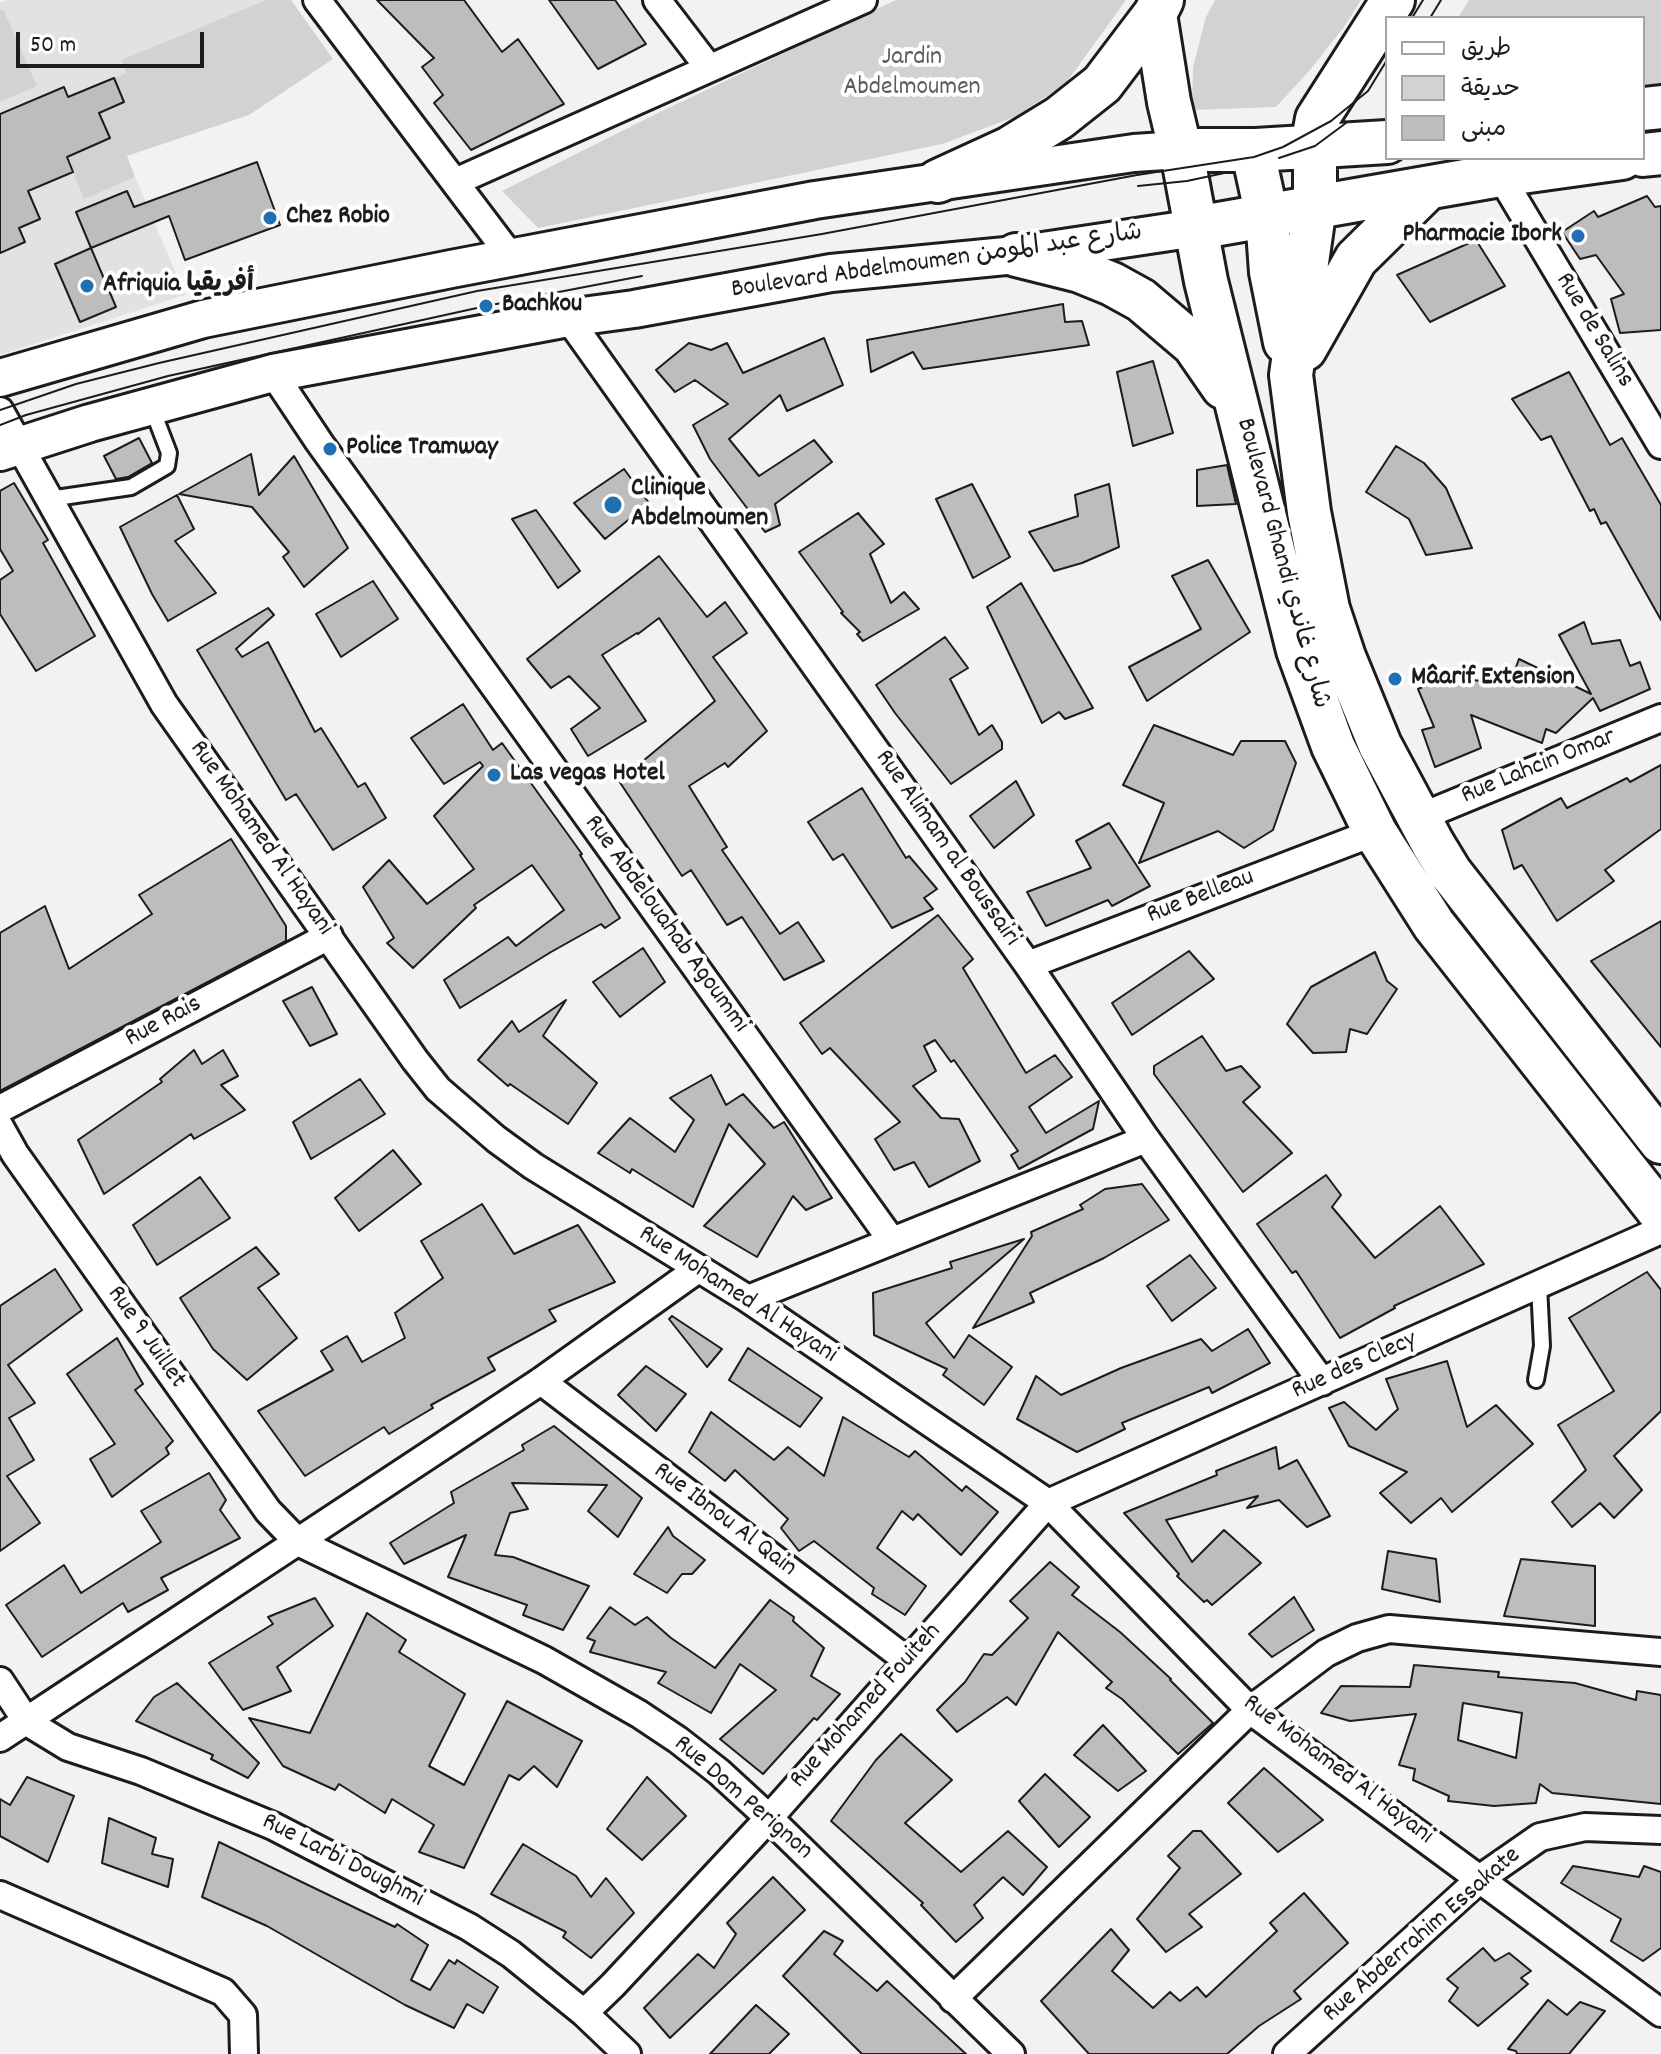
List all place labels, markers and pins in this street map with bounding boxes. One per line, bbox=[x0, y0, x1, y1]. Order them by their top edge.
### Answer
place label: Chez Robio bbox=[286, 202, 390, 234]
marker: Chez Robio bbox=[261, 209, 279, 227]
place label: Pharmacie Ibork bbox=[1403, 220, 1562, 252]
marker: Pharmacie Ibork bbox=[1569, 227, 1587, 245]
place label: Afriquia أفريقيا bbox=[103, 270, 254, 302]
marker: Afriquia أفريقيا bbox=[78, 277, 96, 295]
place label: Bachkou bbox=[502, 290, 582, 322]
marker: Bachkou bbox=[477, 297, 495, 315]
place label: Police Tramway bbox=[346, 433, 498, 465]
marker: Police Tramway bbox=[321, 440, 339, 458]
place label: Clinique Abdelmoumen bbox=[631, 474, 768, 536]
marker: Clinique Abdelmoumen bbox=[602, 494, 624, 516]
place label: Mâarif Extension bbox=[1411, 663, 1575, 695]
marker: Mâarif Extension bbox=[1386, 670, 1404, 688]
place label: Las vegas Hotel bbox=[510, 759, 665, 791]
marker: Las vegas Hotel bbox=[485, 766, 503, 784]

